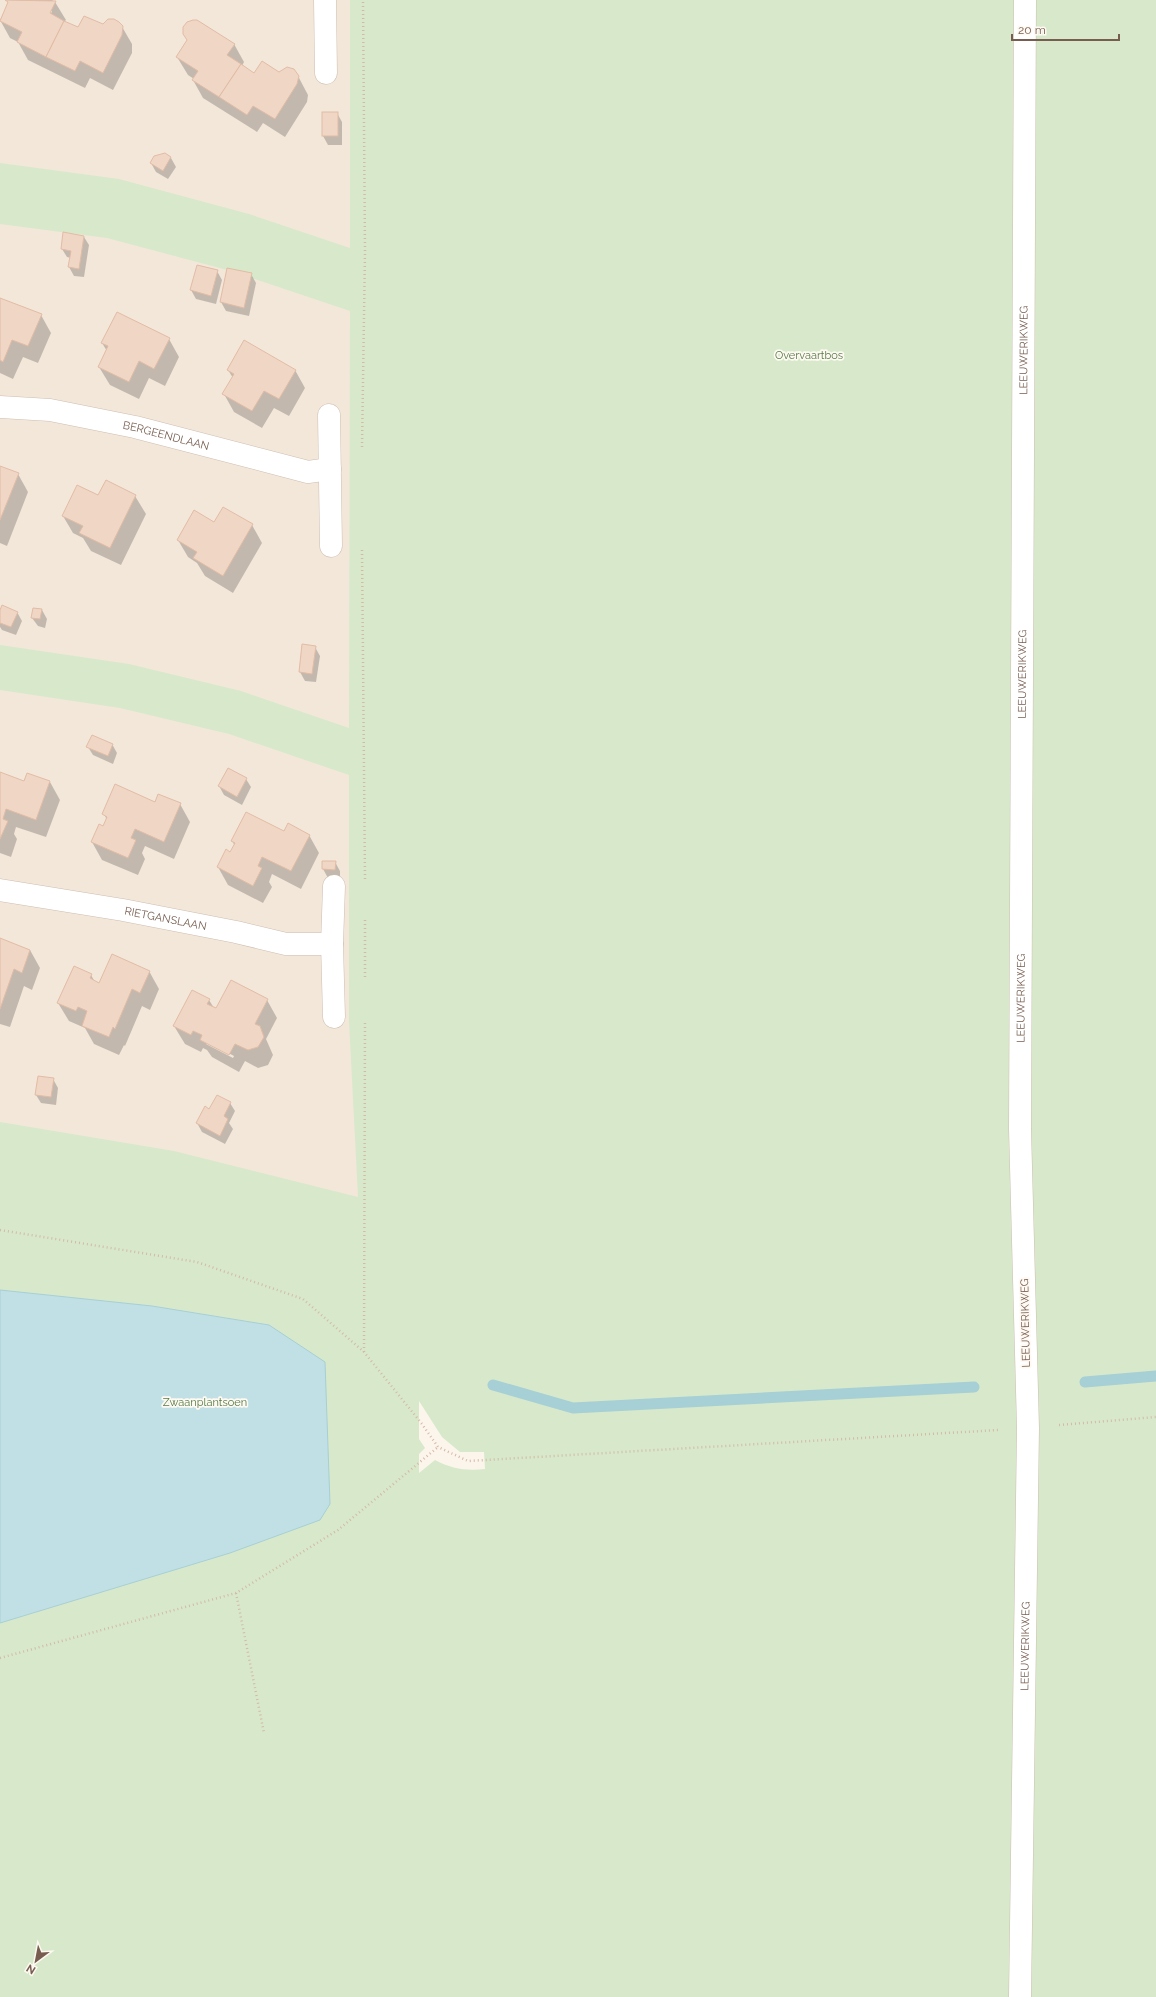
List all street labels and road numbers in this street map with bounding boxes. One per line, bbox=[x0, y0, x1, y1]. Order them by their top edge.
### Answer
street label: LEEUWERIKWEG bbox=[1017, 305, 1031, 395]
street label: BERGEENDLAAN bbox=[122, 419, 211, 453]
street label: LEEUWERIKWEG bbox=[1016, 629, 1029, 719]
street label: RIETGANSLAAN bbox=[123, 904, 208, 933]
street label: LEEUWERIKWEG bbox=[1014, 953, 1028, 1043]
street label: LEEUWERIKWEG bbox=[1018, 1278, 1033, 1368]
street label: LEEUWERIKWEG bbox=[1018, 1601, 1033, 1691]

